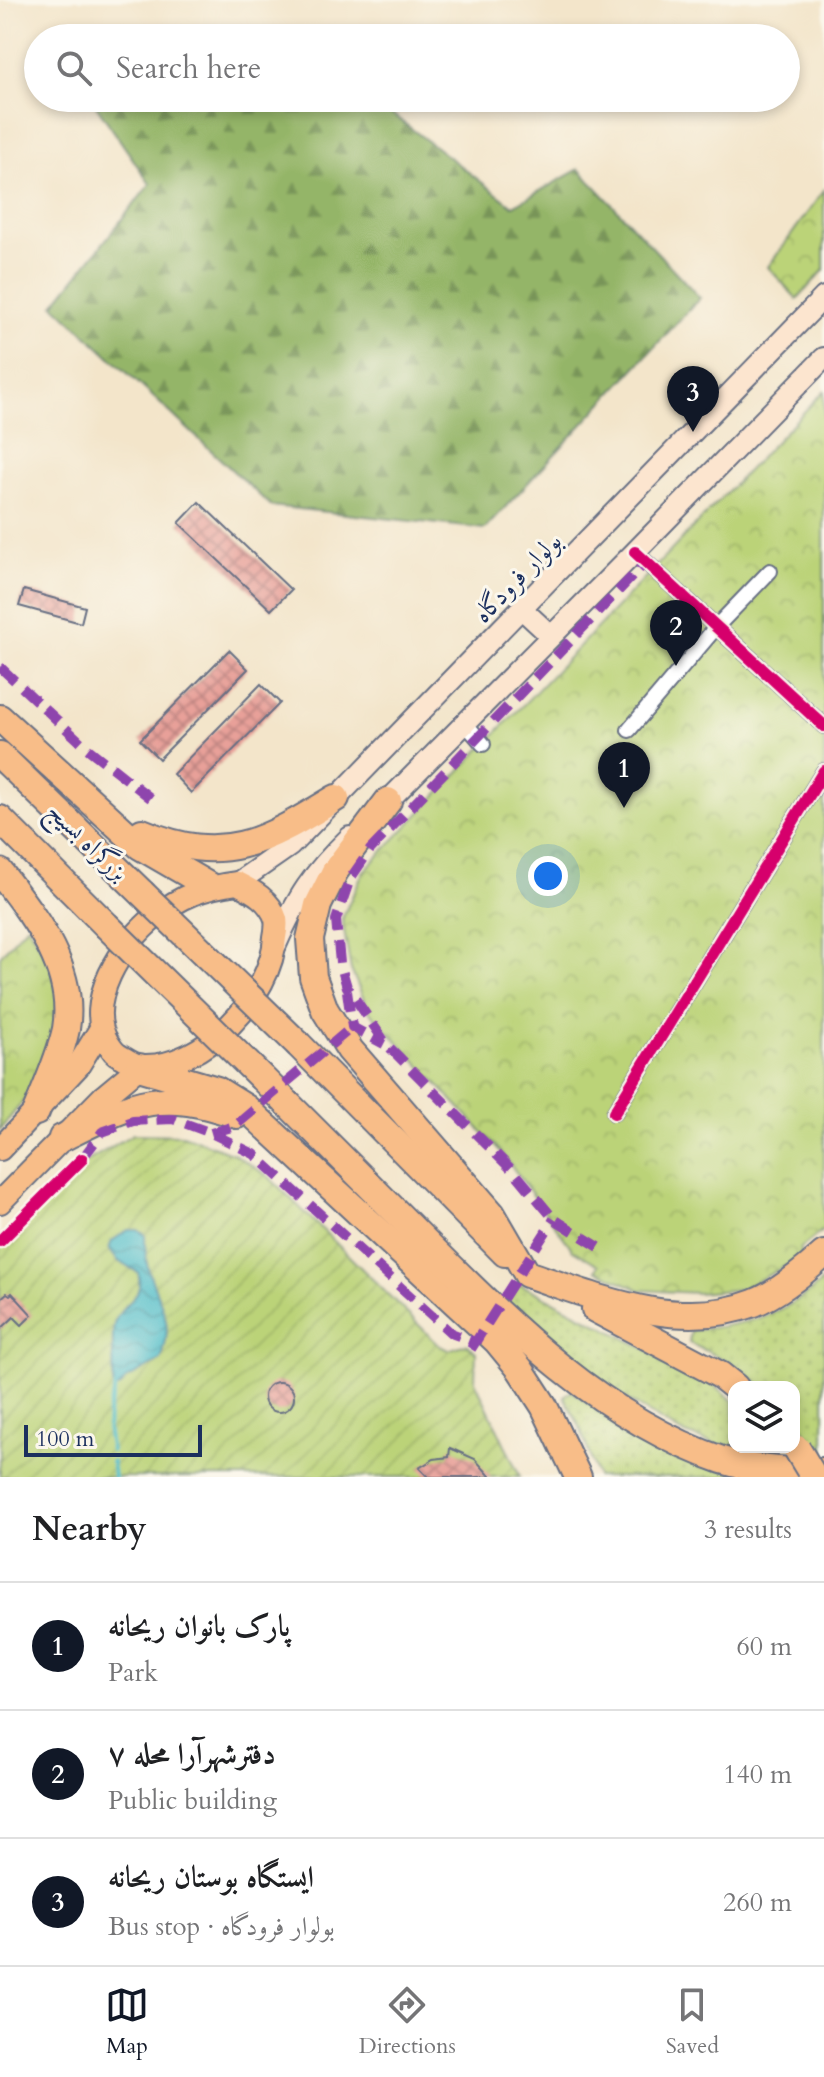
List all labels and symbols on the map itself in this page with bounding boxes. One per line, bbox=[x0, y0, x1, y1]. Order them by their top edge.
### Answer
pin: 3 bbox=[667, 366, 719, 432]
street label: بولوار فرودگاه bbox=[465, 524, 569, 630]
pin: 2 bbox=[650, 600, 702, 666]
pin: 1 bbox=[598, 742, 650, 808]
street label: بزرگراه بسیج bbox=[35, 794, 136, 894]
your location bbox=[528, 856, 568, 896]
scale bar bbox=[24, 1421, 202, 1457]

